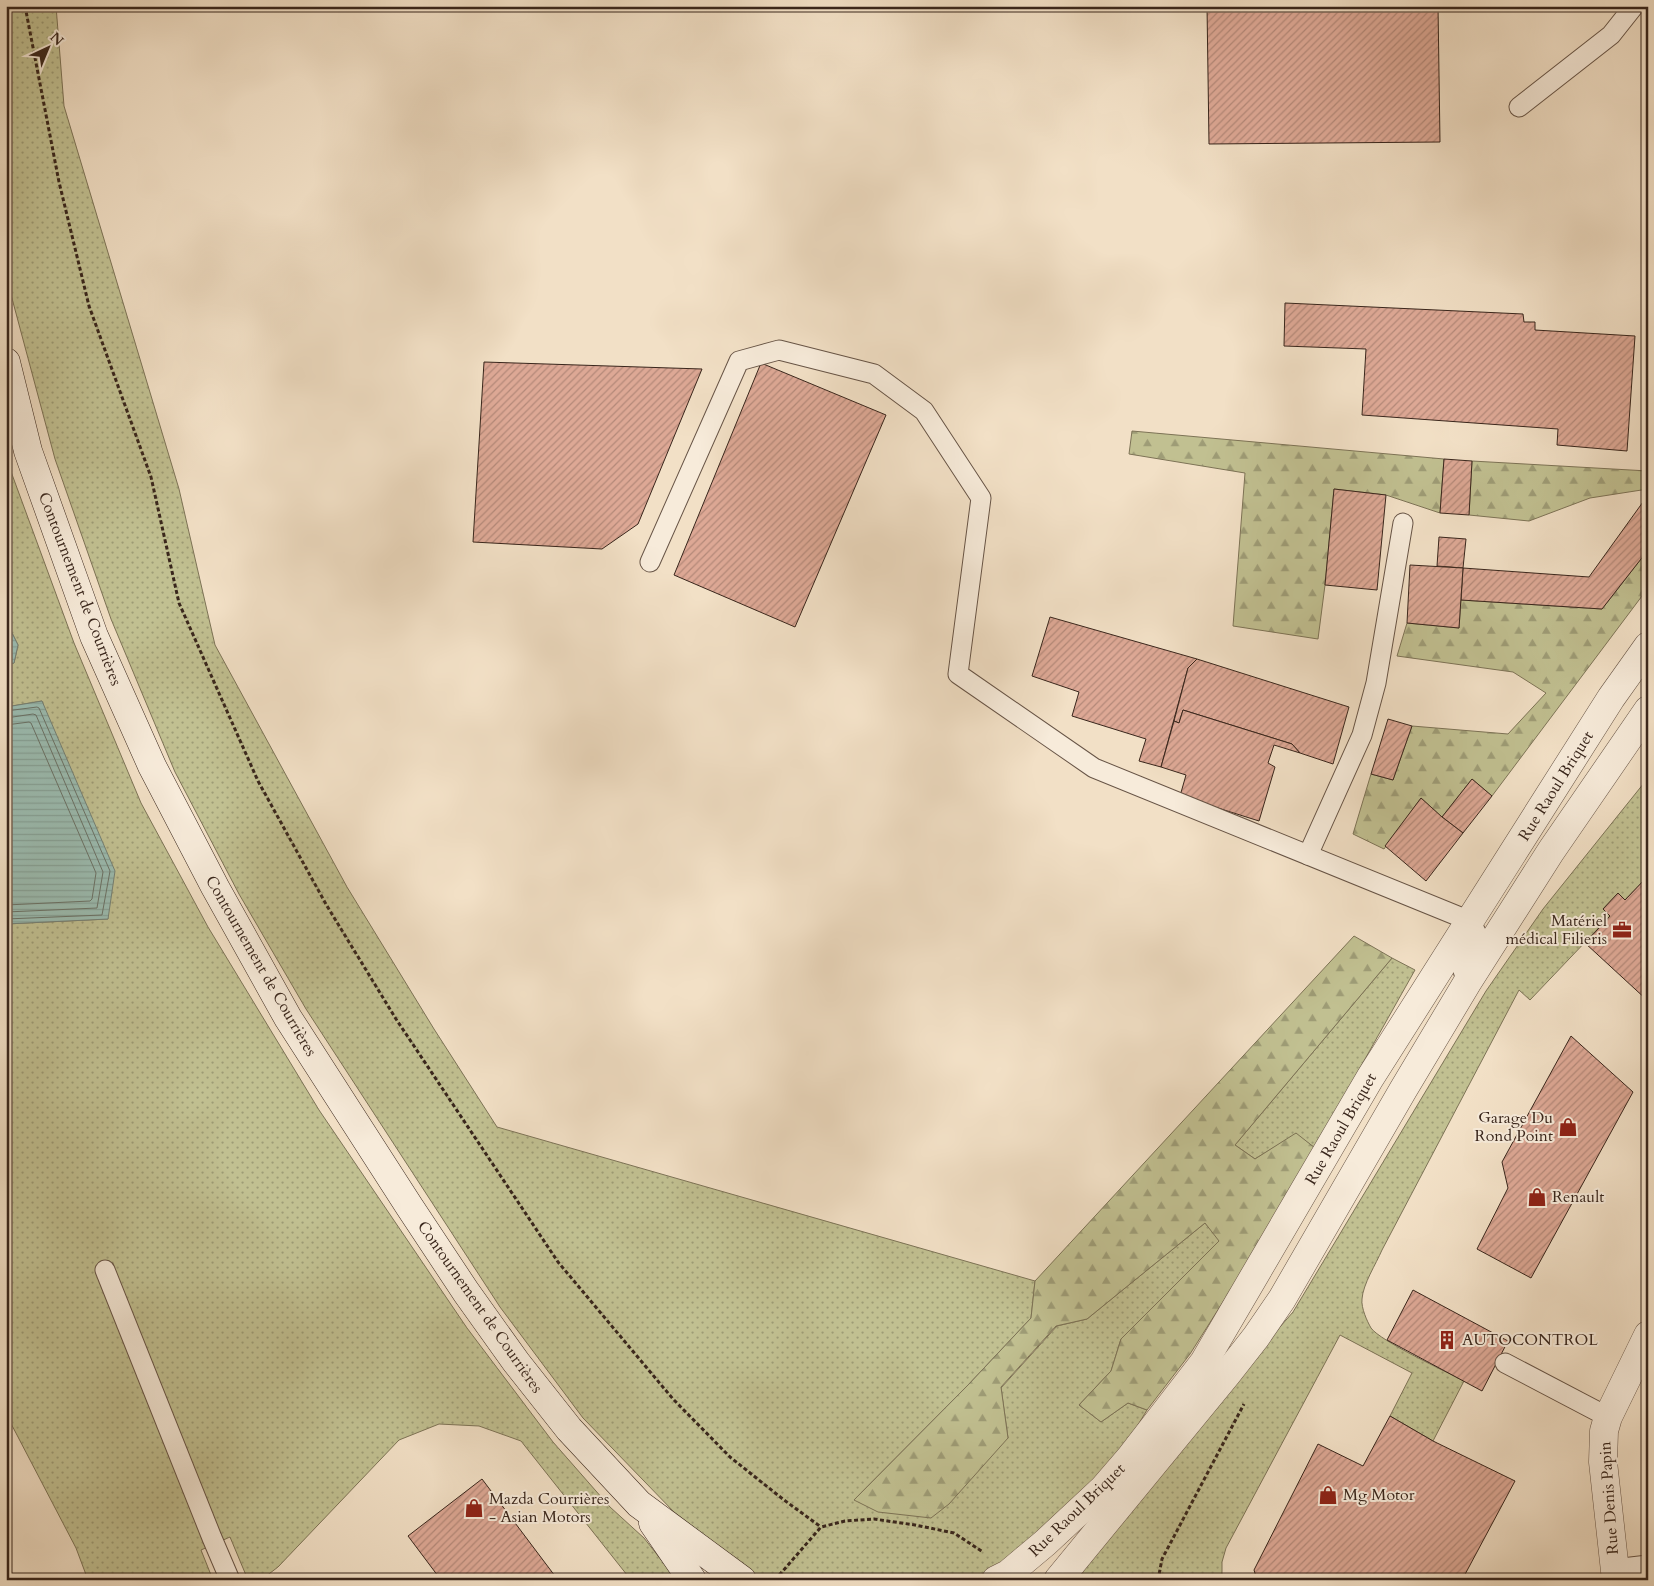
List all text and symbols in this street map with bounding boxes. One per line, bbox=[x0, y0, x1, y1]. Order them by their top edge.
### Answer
north arrow bbox=[22, 22, 72, 72]
text: N bbox=[46, 28, 68, 50]
street label: Contournement de Courrières bbox=[33, 489, 127, 689]
street label: Rue Raoul Briquet bbox=[1513, 727, 1599, 845]
street label: Contournement de Courrières bbox=[200, 872, 322, 1060]
place label: Matériel médical Filieris bbox=[1505, 910, 1607, 950]
office icon: Matériel médical Filieris bbox=[1611, 919, 1633, 941]
street label: Rue Raoul Briquet bbox=[1300, 1069, 1382, 1189]
place label: Garage Du Rond Point bbox=[1475, 1107, 1553, 1147]
shop icon: Garage Du Rond Point bbox=[1557, 1116, 1579, 1138]
shop icon: Renault bbox=[1526, 1186, 1548, 1208]
place label: Renault bbox=[1552, 1186, 1604, 1208]
street label: Contournement de Courrières bbox=[412, 1217, 548, 1397]
building icon: AUTOCONTROL bbox=[1436, 1329, 1458, 1351]
place label: AUTOCONTROL bbox=[1462, 1329, 1598, 1351]
street label: Rue Denis Papin bbox=[1594, 1441, 1624, 1555]
street label: Rue Raoul Briquet bbox=[1024, 1458, 1130, 1562]
shop icon: Mg Motor bbox=[1317, 1484, 1339, 1506]
place label: Mg Motor bbox=[1343, 1484, 1415, 1506]
place label: Mazda Courrières - Asian Motors bbox=[489, 1488, 609, 1528]
shop icon: Mazda Courrières - Asian Motors bbox=[463, 1497, 485, 1519]

